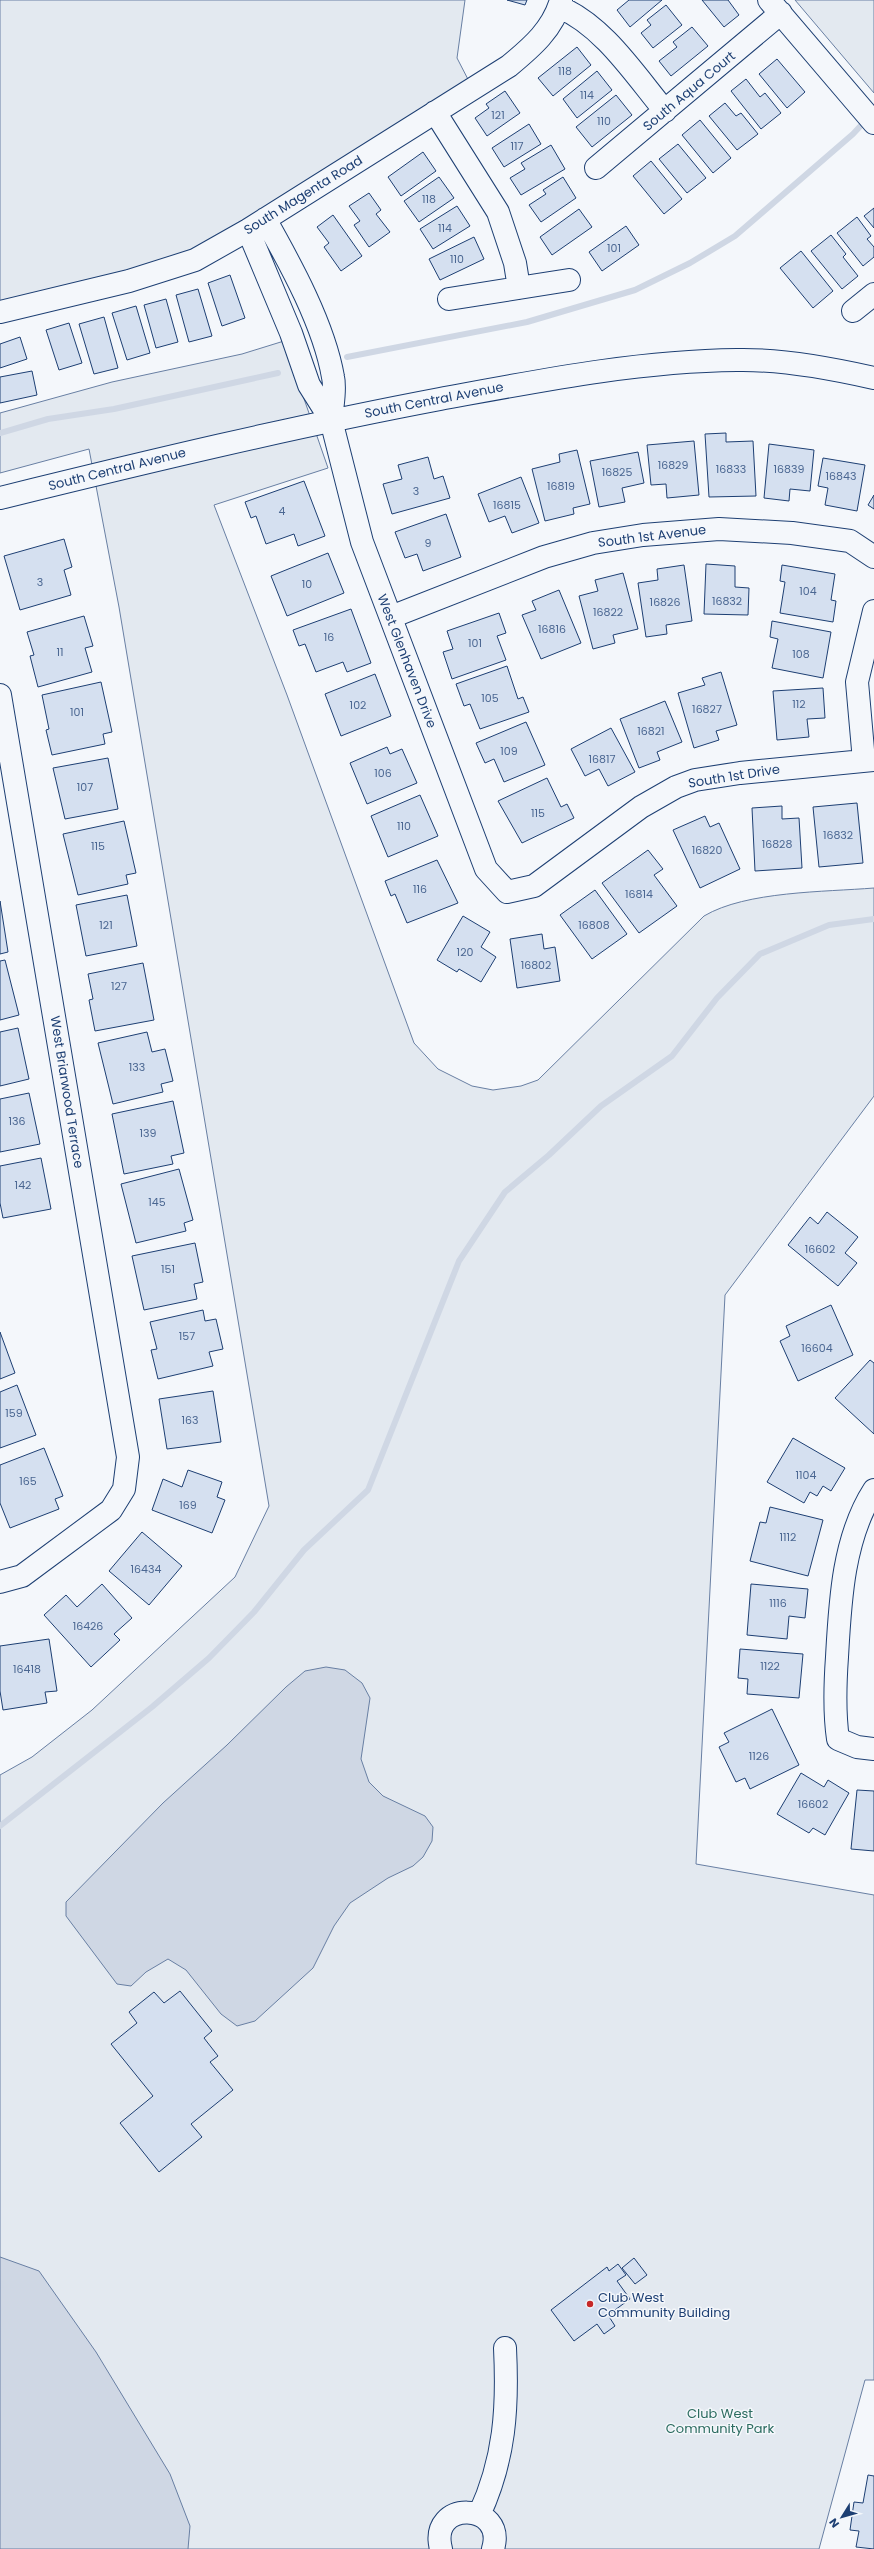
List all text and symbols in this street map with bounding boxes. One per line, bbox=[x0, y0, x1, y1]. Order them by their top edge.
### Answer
street label: South Aqua Court bbox=[639, 47, 739, 135]
house number: 118 bbox=[558, 63, 572, 79]
house number: 114 bbox=[580, 87, 594, 103]
house number: 121 bbox=[491, 107, 505, 123]
house number: 110 bbox=[597, 113, 611, 129]
house number: 117 bbox=[510, 138, 524, 154]
street label: South Magenta Road bbox=[240, 151, 366, 239]
house number: 118 bbox=[422, 191, 436, 207]
house number: 114 bbox=[438, 220, 452, 236]
house number: 101 bbox=[607, 240, 621, 256]
house number: 110 bbox=[450, 251, 464, 267]
street label: South Central Avenue bbox=[363, 377, 505, 423]
street label: South Central Avenue bbox=[46, 443, 188, 495]
house number: 16829 bbox=[658, 457, 688, 473]
house number: 16833 bbox=[716, 461, 746, 477]
house number: 16839 bbox=[774, 461, 804, 477]
house number: 16825 bbox=[602, 464, 632, 480]
house number: 16843 bbox=[826, 468, 856, 484]
house number: 16819 bbox=[547, 478, 575, 494]
house number: 3 bbox=[413, 483, 419, 499]
house number: 16815 bbox=[493, 497, 521, 513]
house number: 4 bbox=[279, 503, 286, 519]
street label: South 1st Avenue bbox=[597, 520, 707, 552]
house number: 9 bbox=[425, 535, 432, 551]
house number: 3 bbox=[37, 574, 43, 590]
house number: 10 bbox=[302, 576, 312, 592]
house number: 104 bbox=[799, 583, 817, 599]
street label: West Glenhaven Drive bbox=[373, 591, 441, 731]
house number: 16832 bbox=[712, 593, 742, 609]
house number: 16826 bbox=[650, 594, 680, 610]
house number: 16822 bbox=[593, 604, 623, 620]
house number: 16816 bbox=[538, 621, 566, 637]
house number: 16 bbox=[324, 629, 334, 645]
house number: 101 bbox=[468, 635, 482, 651]
house number: 11 bbox=[56, 644, 64, 660]
house number: 108 bbox=[792, 646, 810, 662]
house number: 105 bbox=[481, 690, 499, 706]
house number: 112 bbox=[792, 696, 806, 712]
house number: 102 bbox=[350, 697, 366, 713]
house number: 16827 bbox=[692, 701, 722, 717]
house number: 101 bbox=[70, 704, 84, 720]
house number: 16821 bbox=[637, 723, 665, 739]
house number: 109 bbox=[500, 743, 518, 759]
house number: 16817 bbox=[589, 751, 615, 767]
street label: South 1st Drive bbox=[687, 759, 781, 793]
house number: 106 bbox=[374, 765, 392, 781]
house number: 107 bbox=[77, 779, 93, 795]
house number: 115 bbox=[531, 805, 545, 821]
house number: 110 bbox=[397, 818, 411, 834]
house number: 16832 bbox=[823, 827, 853, 843]
house number: 16828 bbox=[762, 836, 792, 852]
house number: 115 bbox=[91, 838, 105, 854]
house number: 16820 bbox=[692, 842, 722, 858]
house number: 116 bbox=[413, 881, 427, 897]
house number: 16814 bbox=[625, 886, 653, 902]
house number: 121 bbox=[99, 917, 113, 933]
house number: 16808 bbox=[578, 917, 610, 933]
house number: 120 bbox=[457, 944, 473, 960]
house number: 16802 bbox=[521, 957, 551, 973]
house number: 127 bbox=[111, 978, 127, 994]
street label: West Briarwood Terrace bbox=[46, 1014, 88, 1170]
house number: 133 bbox=[129, 1059, 145, 1075]
house number: 136 bbox=[9, 1113, 26, 1129]
house number: 139 bbox=[140, 1125, 157, 1141]
house number: 142 bbox=[15, 1177, 31, 1193]
house number: 145 bbox=[148, 1194, 166, 1210]
house number: 16602 bbox=[805, 1241, 835, 1257]
house number: 151 bbox=[161, 1261, 175, 1277]
house number: 157 bbox=[179, 1328, 195, 1344]
house number: 16604 bbox=[801, 1340, 833, 1356]
house number: 159 bbox=[5, 1405, 23, 1421]
house number: 163 bbox=[182, 1412, 198, 1428]
house number: 1104 bbox=[796, 1467, 817, 1483]
house number: 165 bbox=[19, 1473, 37, 1489]
house number: 169 bbox=[179, 1497, 197, 1513]
house number: 1112 bbox=[780, 1529, 796, 1545]
house number: 16434 bbox=[131, 1561, 161, 1577]
house number: 1116 bbox=[769, 1595, 787, 1611]
house number: 16426 bbox=[73, 1618, 103, 1634]
house number: 1122 bbox=[760, 1658, 780, 1674]
house number: 16418 bbox=[13, 1661, 41, 1677]
house number: 1126 bbox=[749, 1748, 769, 1764]
house number: 16602 bbox=[798, 1796, 828, 1812]
place label: Club West Community Building bbox=[598, 2288, 730, 2322]
marker: Club West Community Building bbox=[585, 2299, 595, 2309]
park label: Club West Community Park bbox=[666, 2404, 774, 2438]
north arrow bbox=[822, 2497, 862, 2537]
text: N bbox=[825, 2515, 843, 2531]

